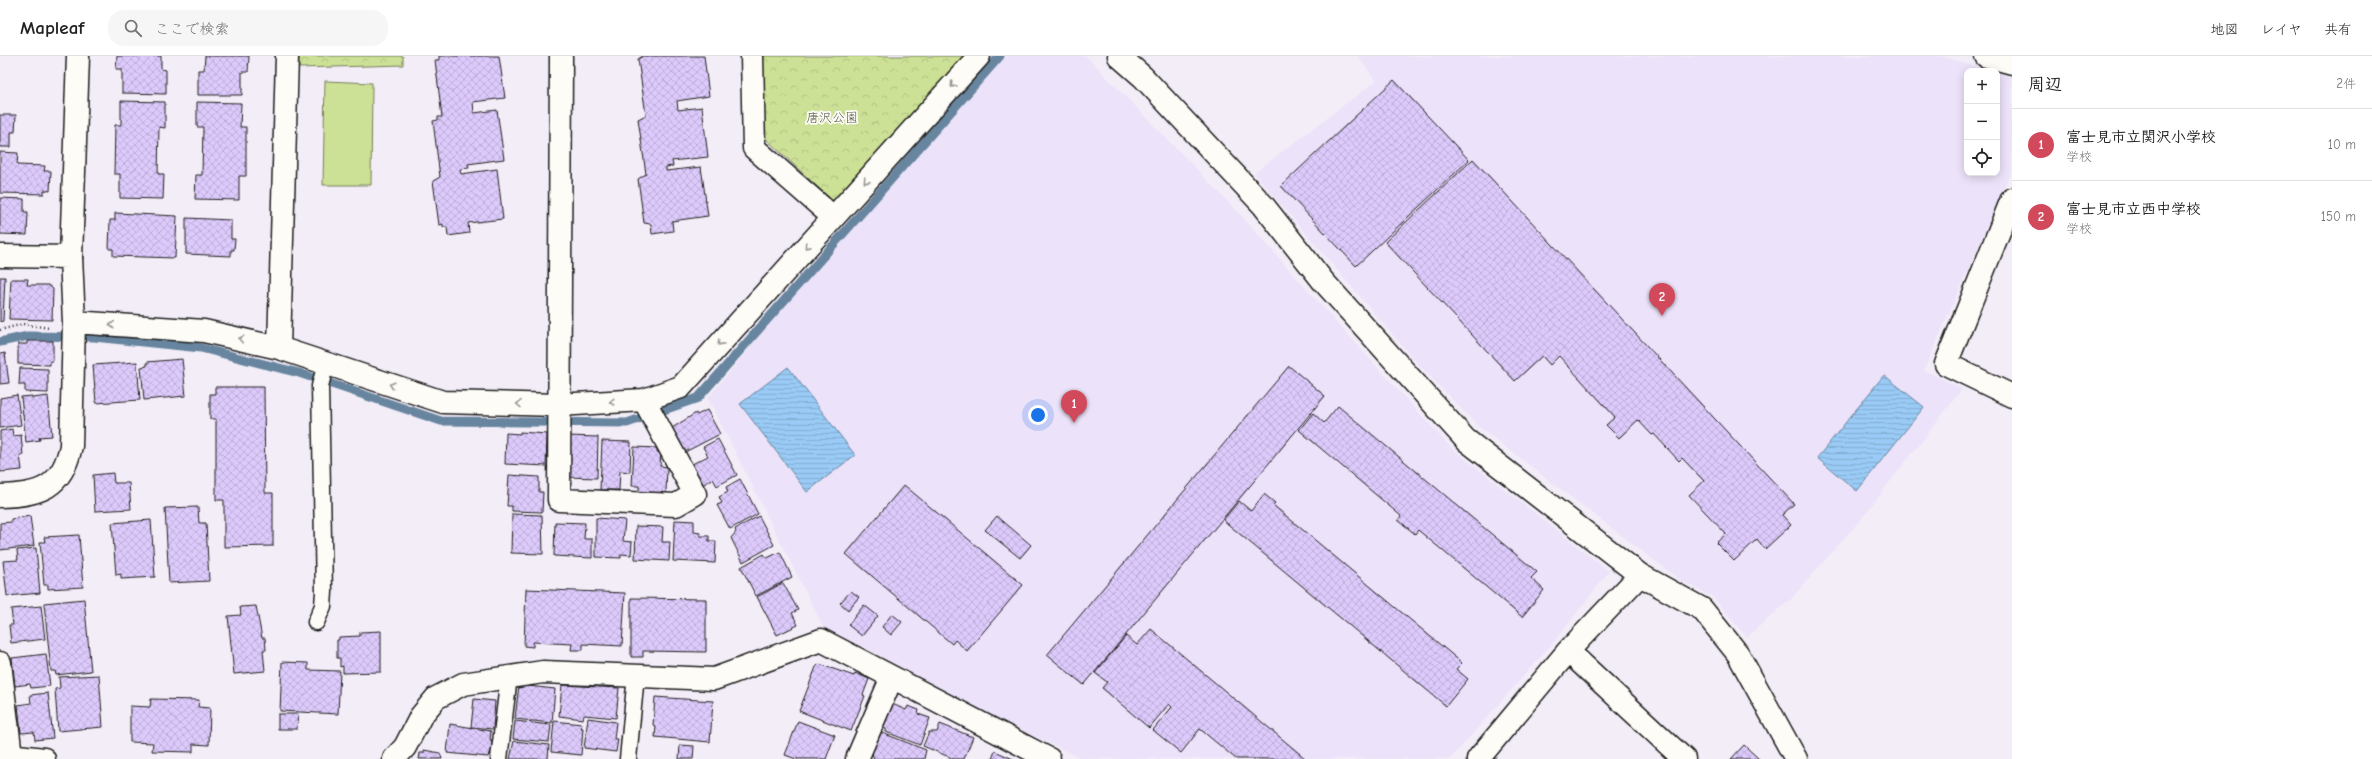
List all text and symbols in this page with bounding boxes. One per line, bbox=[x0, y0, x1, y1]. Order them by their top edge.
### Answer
search box bbox=[108, 10, 388, 46]
text: Mapleaf bbox=[20, 17, 84, 39]
icon: search bbox=[122, 17, 144, 39]
text: ここで検索 bbox=[154, 20, 229, 38]
text: 地図 bbox=[2211, 21, 2239, 38]
text: レイヤ bbox=[2261, 21, 2302, 38]
text: 共有 bbox=[2324, 21, 2352, 38]
map controls bbox=[1964, 68, 2000, 176]
button: + bbox=[1964, 68, 2000, 104]
text: 周辺 bbox=[2028, 75, 2062, 94]
text: 2件 bbox=[2336, 76, 2356, 91]
one-way arrow bbox=[950, 80, 958, 88]
button: − bbox=[1964, 104, 2000, 140]
park label: 唐沢公園 bbox=[806, 110, 858, 125]
text: 富士見市立関沢小学校 bbox=[2066, 128, 2216, 146]
text: 1 bbox=[2038, 137, 2044, 152]
text: 10 m bbox=[2328, 137, 2356, 152]
button: locate bbox=[1964, 140, 2000, 176]
text: 学校 bbox=[2066, 149, 2092, 164]
one-way arrow bbox=[863, 176, 870, 184]
text: 富士見市立西中学校 bbox=[2066, 200, 2201, 218]
text: 2 bbox=[2038, 209, 2044, 224]
text: 150 m bbox=[2321, 209, 2356, 224]
text: 学校 bbox=[2066, 221, 2092, 236]
one-way arrow bbox=[804, 241, 812, 249]
pin: 2 bbox=[1649, 283, 1675, 316]
one-way arrow bbox=[109, 320, 115, 329]
one-way arrow bbox=[238, 336, 244, 344]
one-way arrow bbox=[718, 338, 725, 346]
one-way arrow bbox=[389, 381, 396, 390]
pin: 1 bbox=[1061, 390, 1087, 423]
one-way arrow bbox=[609, 397, 615, 406]
one-way arrow bbox=[516, 400, 522, 408]
your location bbox=[1028, 405, 1048, 425]

